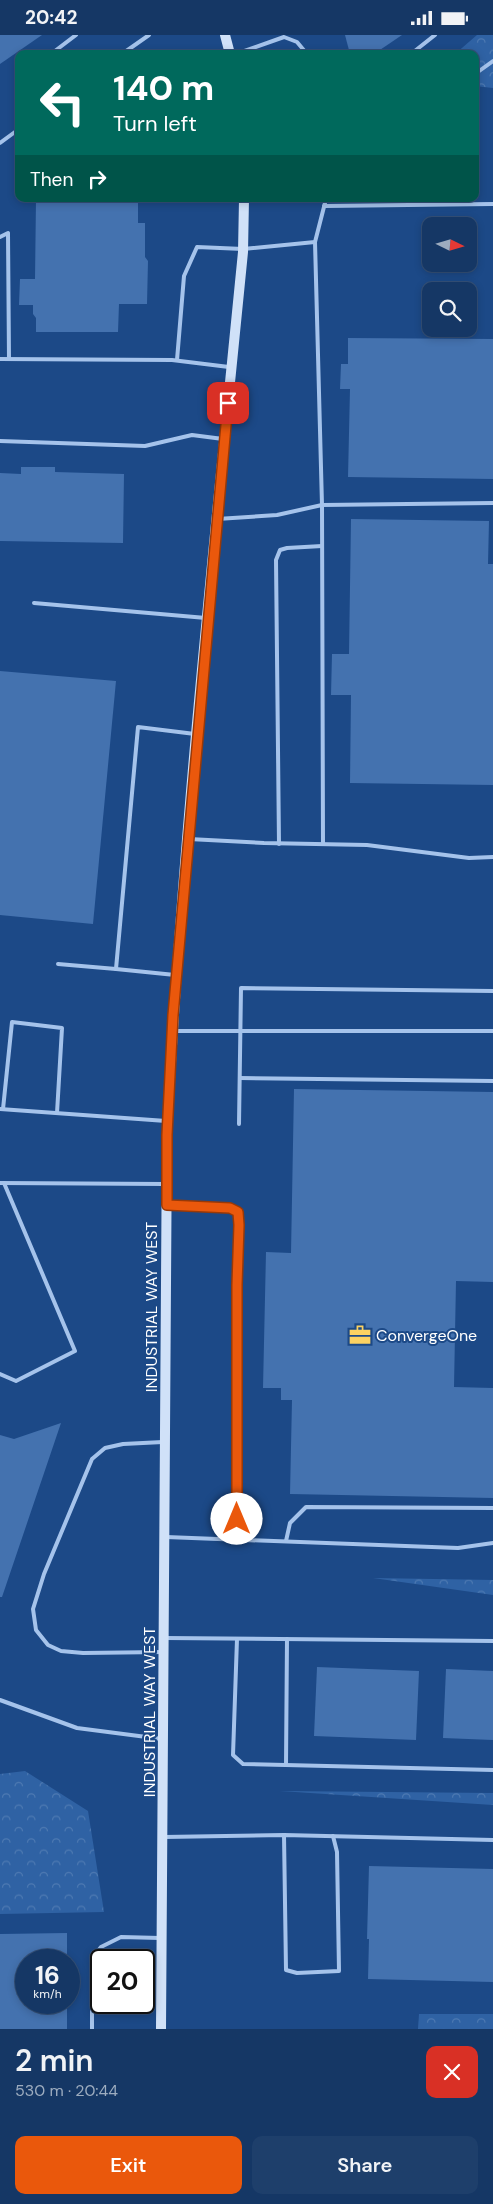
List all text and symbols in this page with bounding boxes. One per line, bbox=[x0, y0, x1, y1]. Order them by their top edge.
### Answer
text: 20:42 bbox=[25, 5, 77, 30]
text: 140 m bbox=[113, 65, 214, 111]
icon: left bbox=[30, 70, 95, 135]
text: Turn left bbox=[113, 109, 197, 138]
icon: right bbox=[83, 165, 111, 193]
text: Then bbox=[30, 167, 73, 192]
north arrow bbox=[422, 217, 478, 273]
map controls bbox=[422, 217, 477, 337]
button: search bbox=[422, 282, 477, 337]
pin bbox=[207, 382, 249, 424]
icon: arrive bbox=[214, 389, 242, 417]
street label: INDUSTRIAL WAY WEST bbox=[141, 1222, 162, 1392]
office icon: ConvergeOne bbox=[347, 1322, 373, 1348]
place label: ConvergeOne bbox=[376, 1325, 477, 1346]
position arrow bbox=[210, 1492, 262, 1544]
street label: INDUSTRIAL WAY WEST bbox=[139, 1627, 160, 1797]
speed limit sign: 20 bbox=[90, 1949, 155, 2014]
text: 16 bbox=[35, 1959, 60, 1992]
text: km/h bbox=[33, 1986, 62, 2002]
text: 2 min bbox=[15, 2041, 93, 2080]
button: close bbox=[426, 2046, 478, 2098]
text: 530 m · 20:44 bbox=[15, 2080, 118, 2101]
button: Exit bbox=[15, 2136, 242, 2194]
button: Share bbox=[252, 2136, 478, 2194]

